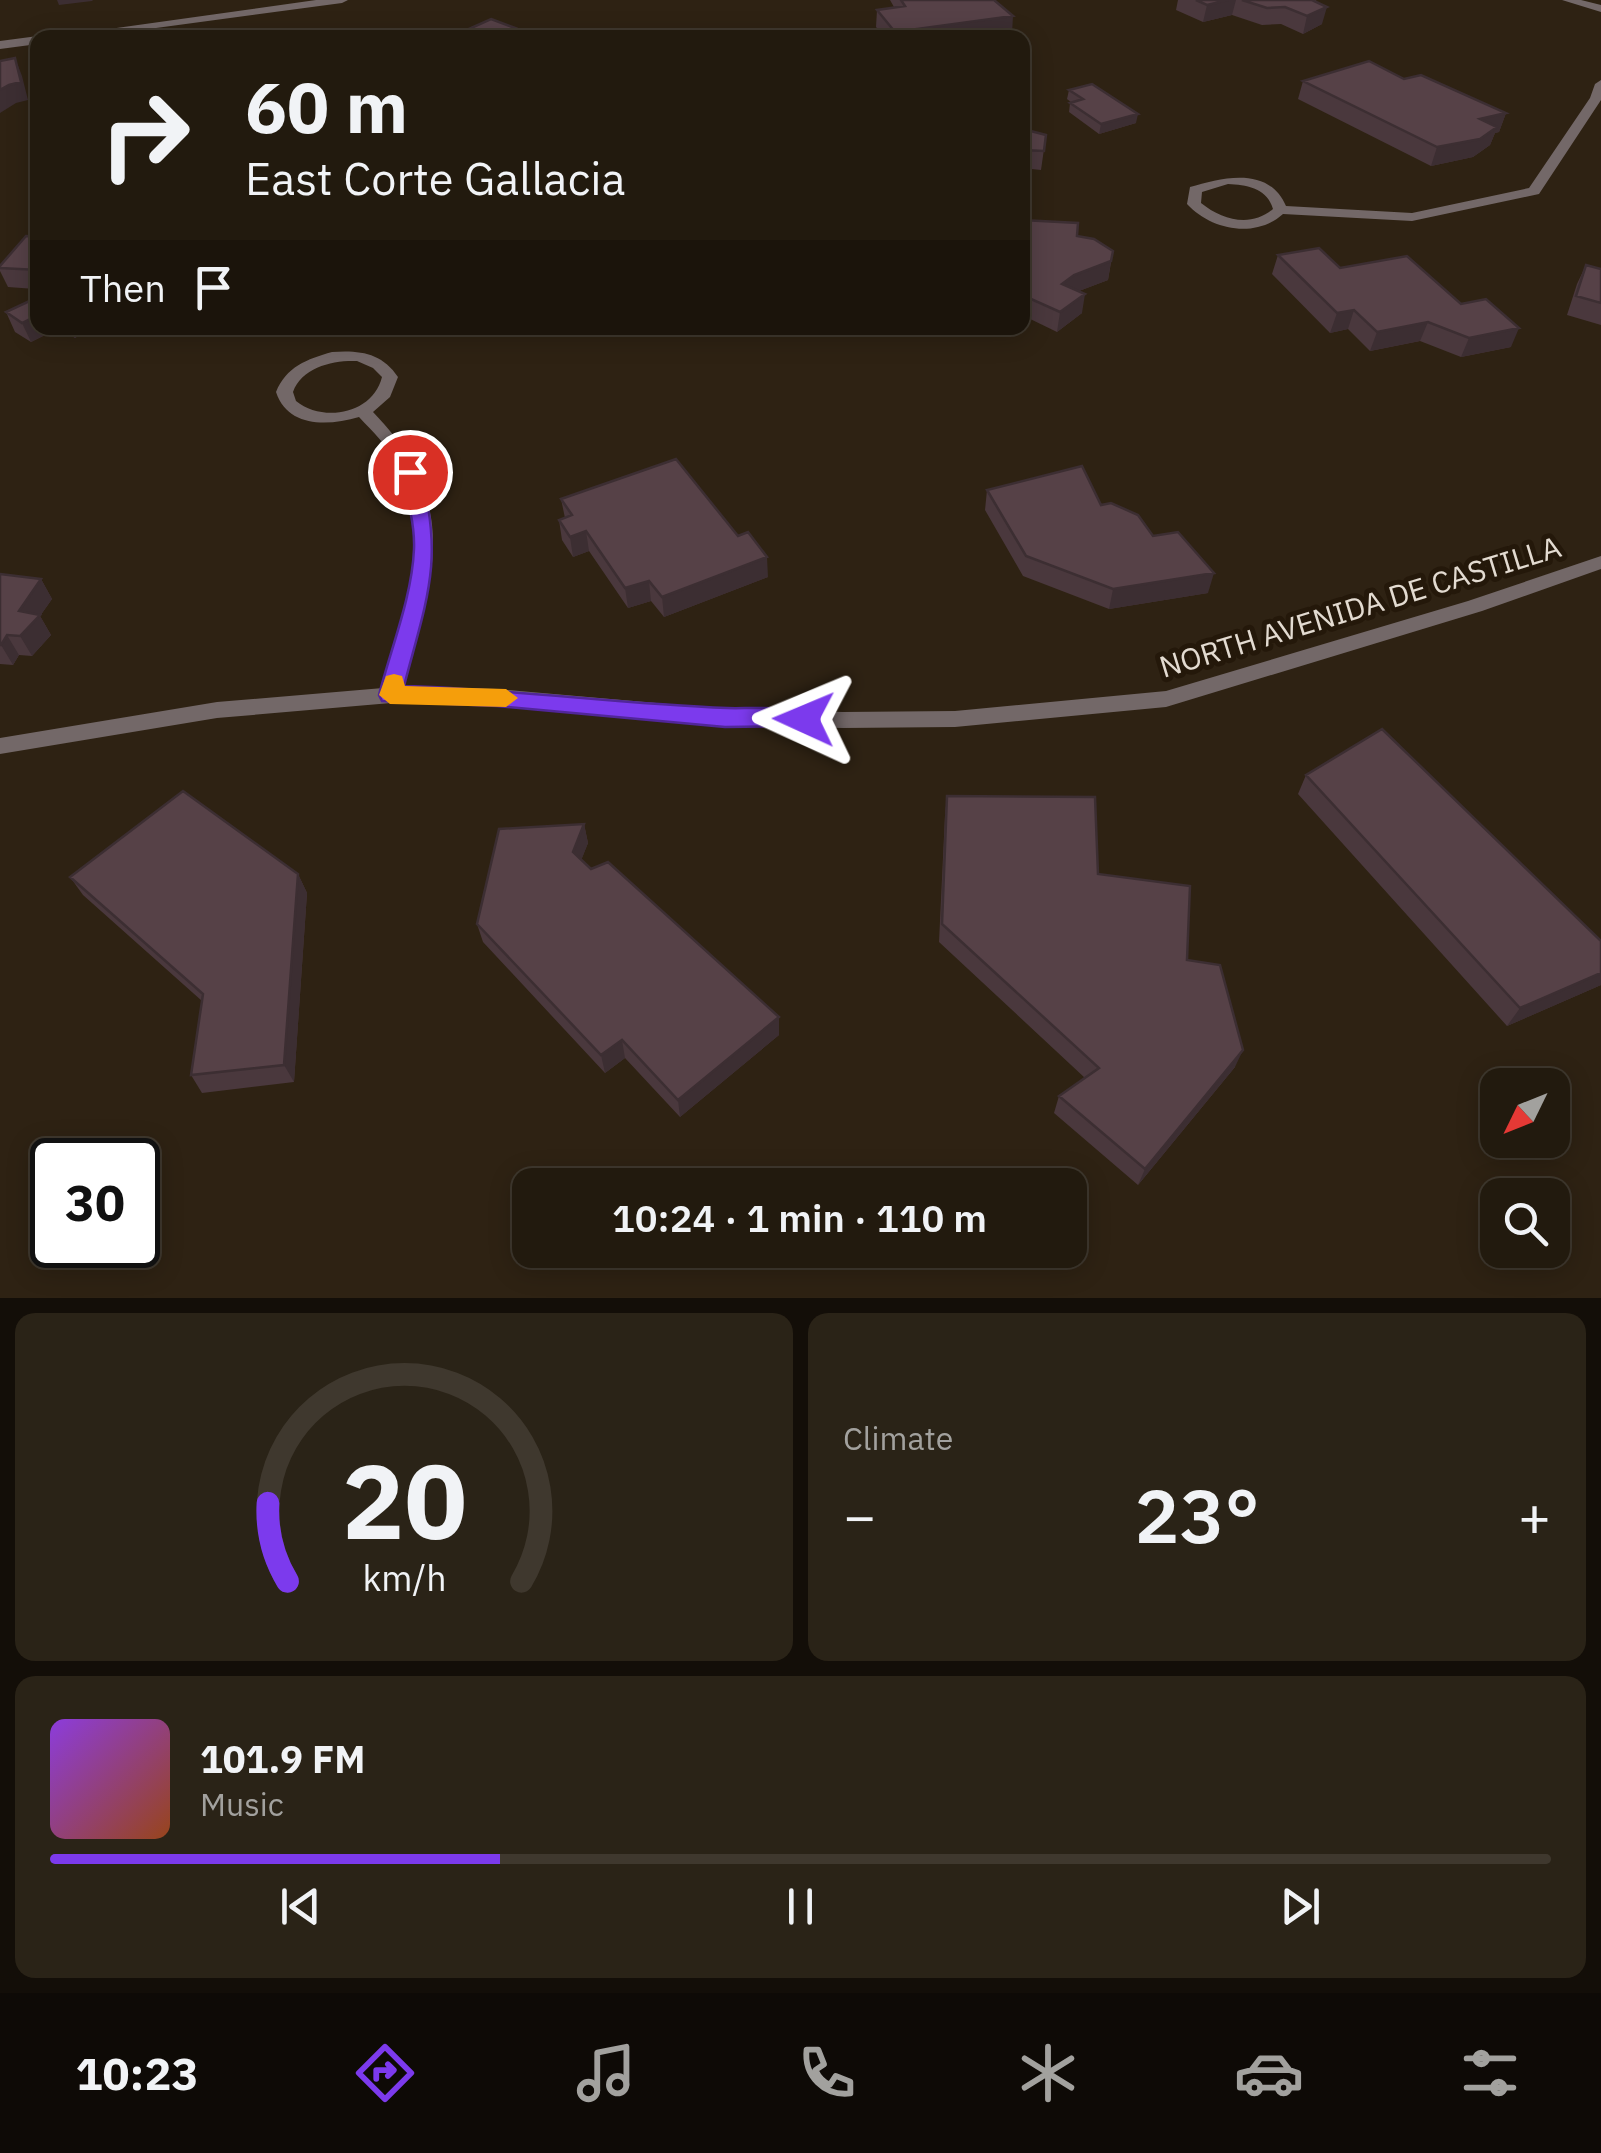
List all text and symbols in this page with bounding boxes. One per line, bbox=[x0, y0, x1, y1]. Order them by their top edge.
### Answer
text: 60 m bbox=[245, 61, 408, 152]
icon: right bbox=[80, 70, 210, 200]
text: East Corte Gallacia bbox=[245, 149, 626, 207]
icon: arrive bbox=[186, 260, 241, 315]
text: Then bbox=[80, 263, 166, 312]
pin bbox=[368, 430, 453, 515]
icon: arrive bbox=[383, 445, 438, 500]
street label: NORTH AVENIDA DE CASTILLA bbox=[1155, 526, 1565, 686]
position arrow bbox=[752, 667, 856, 771]
north arrow bbox=[1480, 1068, 1570, 1158]
map controls bbox=[1480, 1068, 1570, 1268]
speed limit sign: 30 bbox=[30, 1138, 160, 1268]
button: search bbox=[1480, 1178, 1570, 1268]
text: 10:24 · 1 min · 110 m bbox=[612, 1193, 987, 1242]
text: Climate bbox=[843, 1417, 953, 1459]
text: 20 bbox=[342, 1432, 466, 1568]
text: 23° bbox=[1134, 1466, 1260, 1564]
text: − bbox=[843, 1480, 876, 1551]
text: + bbox=[1518, 1480, 1551, 1551]
text: km/h bbox=[362, 1554, 446, 1601]
text: 101.9 FM bbox=[200, 1734, 365, 1783]
text: Music bbox=[200, 1783, 284, 1825]
icon: previous bbox=[273, 1879, 328, 1934]
icon: pause bbox=[773, 1879, 828, 1934]
icon: next bbox=[1273, 1879, 1328, 1934]
icon: directions bbox=[350, 2038, 420, 2108]
icon: music bbox=[571, 2038, 641, 2108]
icon: phone bbox=[792, 2038, 862, 2108]
icon: climate bbox=[1013, 2038, 1083, 2108]
icon: car bbox=[1234, 2038, 1304, 2108]
icon: filters bbox=[1455, 2038, 1525, 2108]
text: 10:23 bbox=[76, 2044, 198, 2102]

